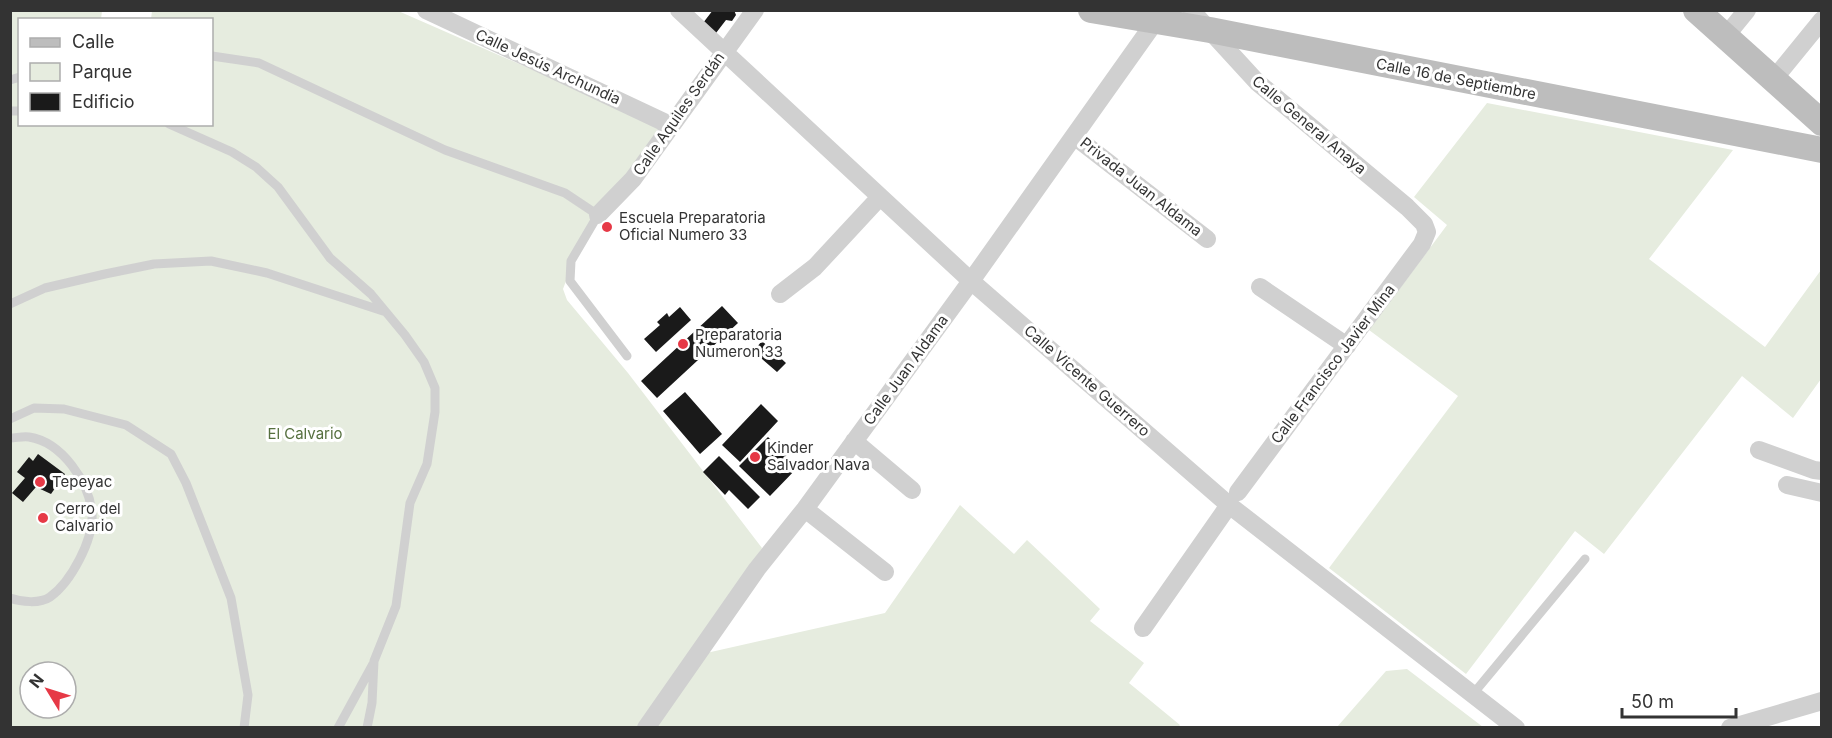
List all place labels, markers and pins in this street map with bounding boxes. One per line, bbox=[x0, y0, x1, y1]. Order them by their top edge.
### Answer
place label: Escuela Preparatoria Oficial Numero 33 bbox=[619, 208, 766, 244]
marker: Escuela Preparatoria Oficial Numero 33 bbox=[600, 220, 614, 234]
place label: Preparatoria Numeron 33 bbox=[695, 325, 783, 361]
marker: Preparatoria Numeron 33 bbox=[676, 337, 690, 351]
place label: Kinder Salvador Nava bbox=[767, 438, 870, 474]
marker: Kinder Salvador Nava bbox=[748, 450, 762, 464]
place label: Tepeyac bbox=[52, 472, 112, 491]
marker: Tepeyac bbox=[33, 475, 47, 489]
place label: Cerro del Calvario bbox=[55, 499, 121, 535]
marker: Cerro del Calvario bbox=[36, 511, 50, 525]

